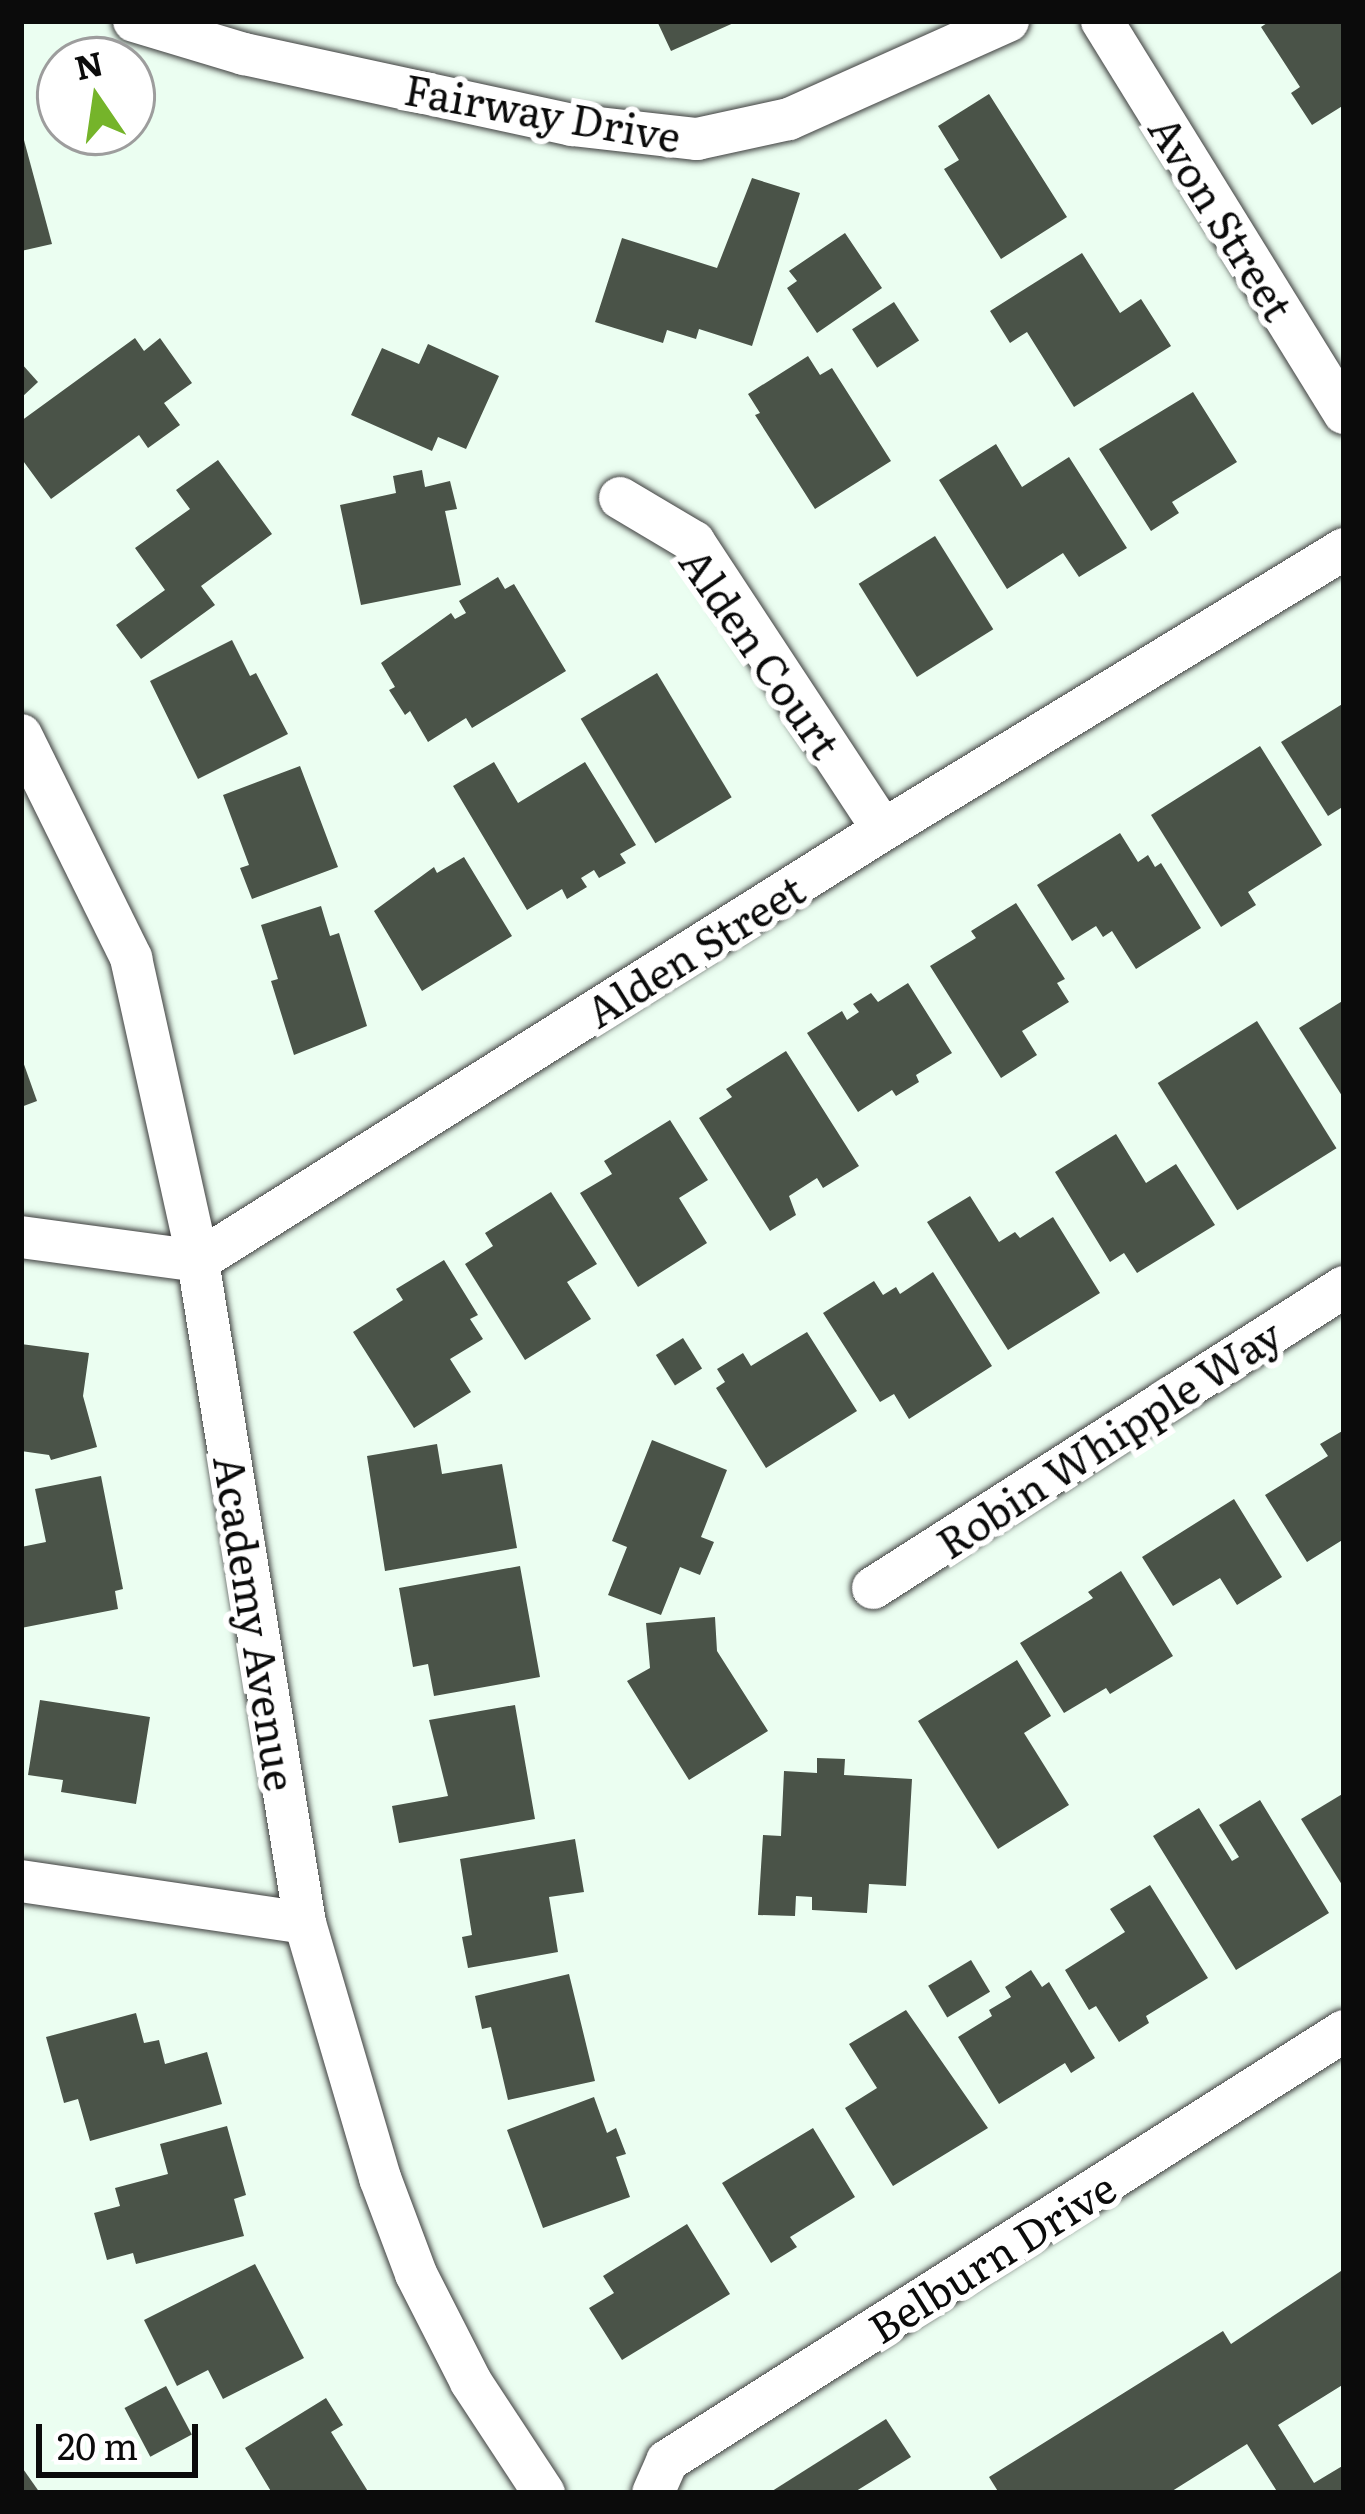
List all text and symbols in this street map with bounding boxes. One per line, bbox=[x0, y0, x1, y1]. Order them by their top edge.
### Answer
north arrow bbox=[36, 36, 156, 156]
text: N bbox=[69, 36, 107, 90]
street label: Fairway Drive bbox=[401, 62, 685, 160]
street label: Avon Street bbox=[1140, 106, 1306, 328]
street label: Alden Court bbox=[671, 537, 853, 767]
street label: Alden Street bbox=[576, 862, 812, 1036]
street label: Robin Whipple Way bbox=[926, 1307, 1290, 1567]
street label: Academy Avenue bbox=[206, 1452, 308, 1794]
street label: Belburn Drive bbox=[858, 2160, 1124, 2352]
scale bar bbox=[42, 2400, 204, 2474]
text: 20 m bbox=[57, 2418, 138, 2471]

